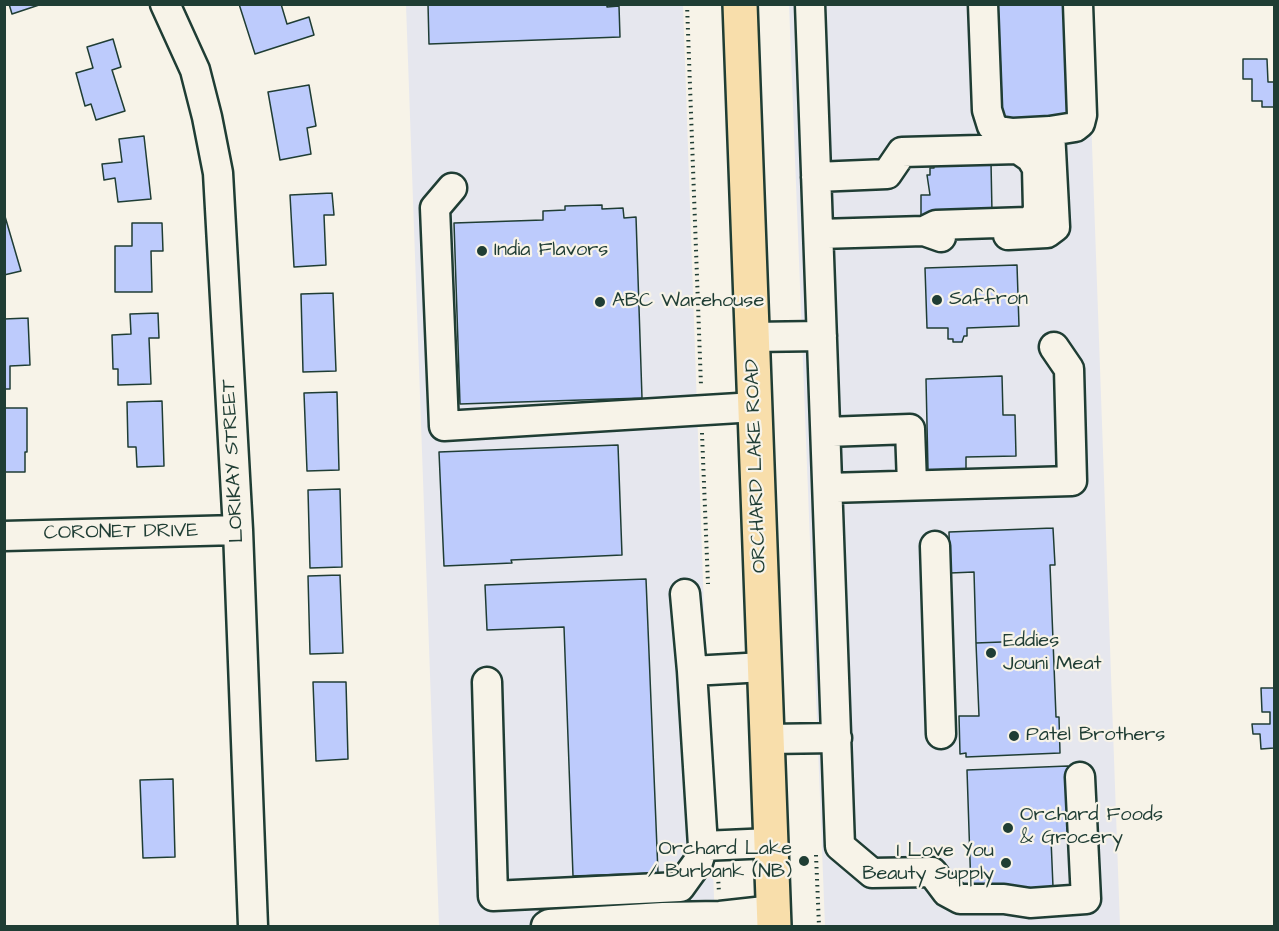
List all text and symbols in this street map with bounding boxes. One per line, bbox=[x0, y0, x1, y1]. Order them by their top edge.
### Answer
place label: India Flavors bbox=[494, 239, 608, 263]
marker: India Flavors bbox=[475, 244, 489, 258]
place label: Saffron bbox=[949, 288, 1028, 312]
place label: ABC Warehouse bbox=[612, 290, 764, 314]
marker: Saffron bbox=[930, 293, 944, 307]
marker: ABC Warehouse bbox=[593, 295, 607, 309]
street label: ORCHARD LAKE ROAD bbox=[741, 359, 773, 573]
street label: LORIKAY STREET bbox=[218, 379, 250, 543]
street label: CORONET DRIVE bbox=[43, 520, 199, 546]
place label: Eddies Jouni Meat bbox=[1003, 630, 1102, 677]
marker: Eddies Jouni Meat bbox=[984, 646, 998, 660]
place label: Patel Brothers bbox=[1026, 724, 1165, 748]
marker: Patel Brothers bbox=[1007, 729, 1021, 743]
place label: Orchard Foods & Grocery bbox=[1020, 804, 1163, 851]
marker: Orchard Foods & Grocery bbox=[1001, 821, 1015, 835]
place label: Orchard Lake / Burbank (NB) bbox=[648, 838, 792, 885]
place label: I Love You Beauty Supply bbox=[862, 840, 994, 887]
marker: Orchard Lake / Burbank (NB) bbox=[797, 854, 811, 868]
marker: I Love You Beauty Supply bbox=[999, 856, 1013, 870]

